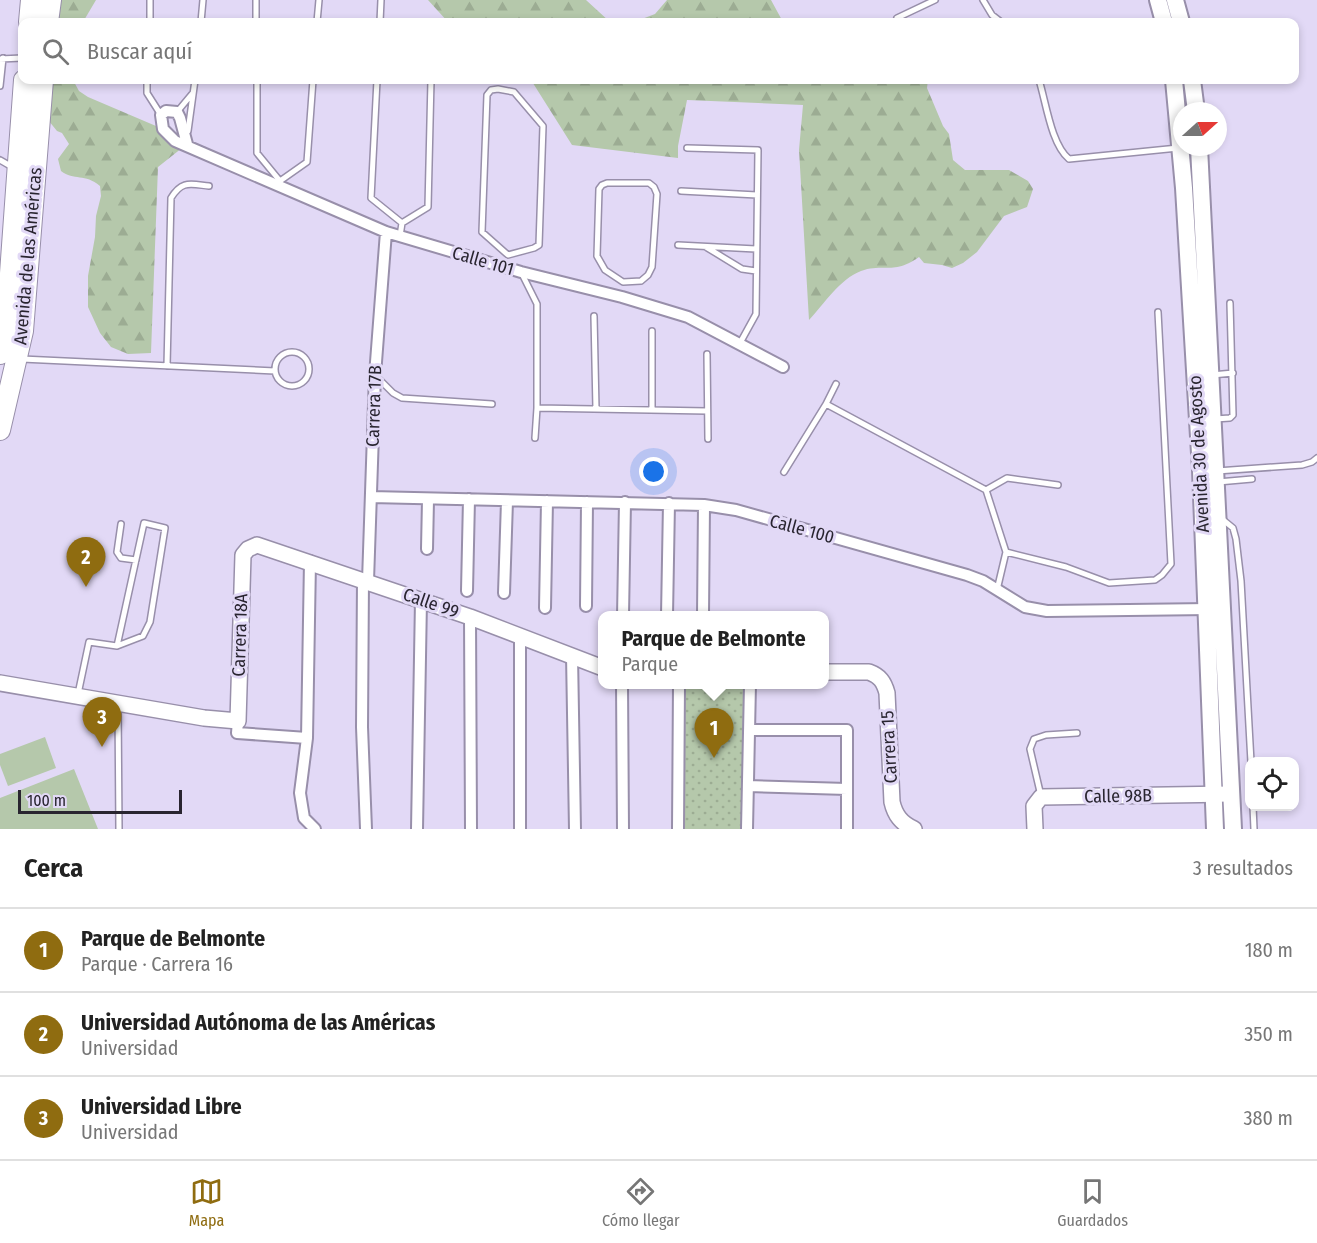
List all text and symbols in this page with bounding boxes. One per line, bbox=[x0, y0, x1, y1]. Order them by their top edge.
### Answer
search box bbox=[18, 18, 1299, 84]
icon: search bbox=[39, 35, 72, 68]
text: Buscar aquí bbox=[87, 38, 192, 65]
north arrow bbox=[1173, 102, 1227, 156]
street label: Avenida de las Américas bbox=[9, 166, 47, 346]
street label: Calle 101 bbox=[450, 242, 516, 280]
street label: Carrera 17B bbox=[362, 365, 386, 447]
street label: Avenida 30 de Agosto bbox=[1184, 375, 1214, 533]
your location bbox=[639, 457, 668, 486]
street label: Calle 100 bbox=[767, 510, 837, 548]
pin: 2 bbox=[66, 538, 106, 587]
street label: Calle 99 bbox=[400, 583, 462, 623]
street label: Carrera 18A bbox=[228, 593, 252, 677]
popup bbox=[598, 611, 829, 689]
text: Parque de Belmonte bbox=[621, 625, 806, 652]
text: Parque bbox=[621, 652, 678, 676]
pin: 3 bbox=[82, 698, 122, 747]
pin: 1 bbox=[694, 708, 734, 758]
street label: Carrera 15 bbox=[876, 710, 902, 784]
map controls bbox=[1245, 757, 1299, 811]
button: locate bbox=[1245, 757, 1299, 811]
street label: Calle 98B bbox=[1084, 784, 1152, 808]
scale bar bbox=[18, 787, 182, 814]
text: 100 m bbox=[27, 791, 66, 810]
text: Cerca bbox=[24, 853, 83, 884]
text: 3 resultados bbox=[1193, 856, 1293, 880]
text: Parque de Belmonte bbox=[81, 925, 265, 952]
text: 1 bbox=[39, 938, 48, 962]
text: 180 m bbox=[1245, 938, 1293, 962]
text: Parque · Carrera 16 bbox=[81, 952, 233, 976]
text: Universidad Autónoma de las Américas bbox=[81, 1009, 435, 1036]
text: 2 bbox=[39, 1022, 48, 1046]
text: 350 m bbox=[1244, 1022, 1293, 1046]
text: Universidad bbox=[81, 1036, 179, 1060]
text: Universidad Libre bbox=[81, 1093, 242, 1120]
text: 3 bbox=[39, 1106, 48, 1130]
text: 380 m bbox=[1243, 1106, 1293, 1130]
text: Universidad bbox=[81, 1120, 179, 1144]
tab: Mapa bbox=[189, 1175, 224, 1230]
tab: Cómo llegar bbox=[602, 1175, 680, 1230]
tab: Guardados bbox=[1057, 1175, 1128, 1230]

